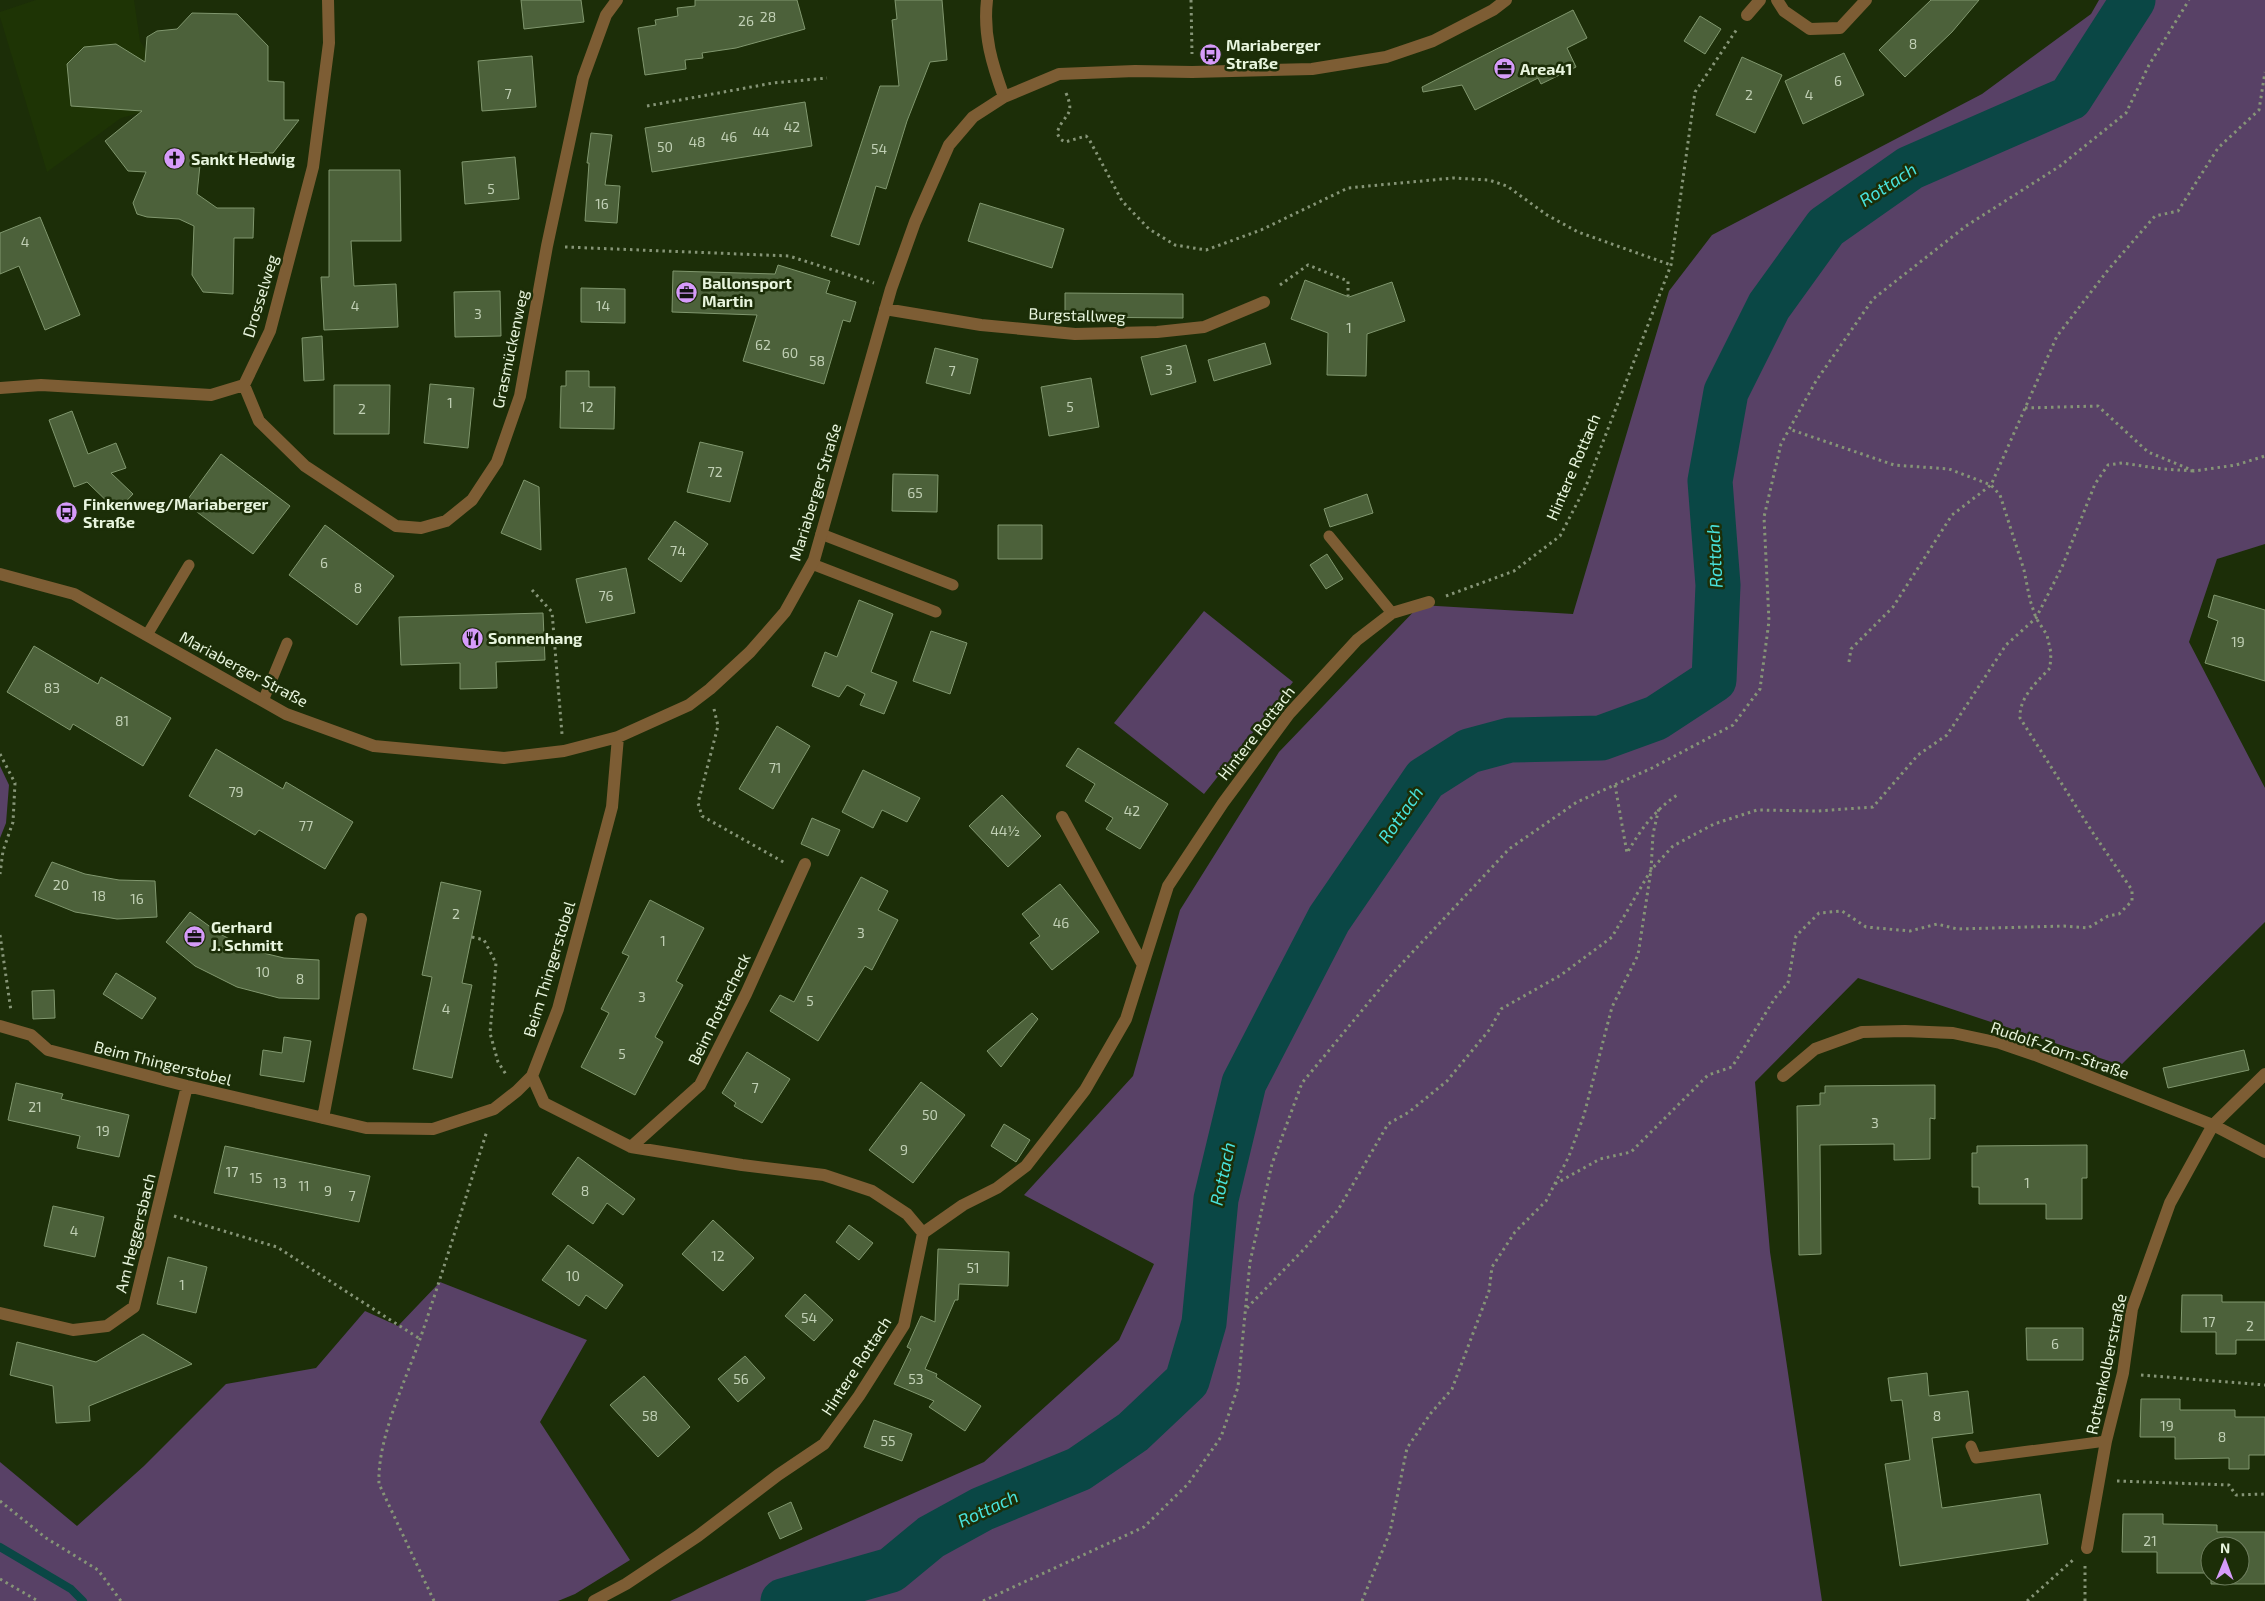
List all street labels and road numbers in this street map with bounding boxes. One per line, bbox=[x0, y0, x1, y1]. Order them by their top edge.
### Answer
street label: Drosselweg bbox=[238, 252, 281, 340]
street label: Grasmückenweg bbox=[488, 288, 531, 410]
street label: Burgstallweg bbox=[1028, 303, 1126, 326]
street label: Hintere Rottach bbox=[1542, 411, 1604, 523]
street label: Mariaberger Straße bbox=[785, 421, 844, 563]
street label: Mariaberger Straße bbox=[177, 627, 312, 710]
street label: Hintere Rottach bbox=[1213, 682, 1298, 783]
street label: Beim Thingerstobel bbox=[519, 898, 578, 1039]
street label: Beim Rottacheck bbox=[683, 950, 754, 1068]
street label: Rudolf-Zorn-Straße bbox=[1988, 1017, 2132, 1082]
street label: Beim Thingerstobel bbox=[92, 1036, 234, 1089]
street label: Am Heggersbach bbox=[110, 1171, 159, 1295]
street label: Rottenkolberstraße bbox=[2081, 1292, 2130, 1436]
street label: Hintere Rottach bbox=[817, 1313, 895, 1419]

